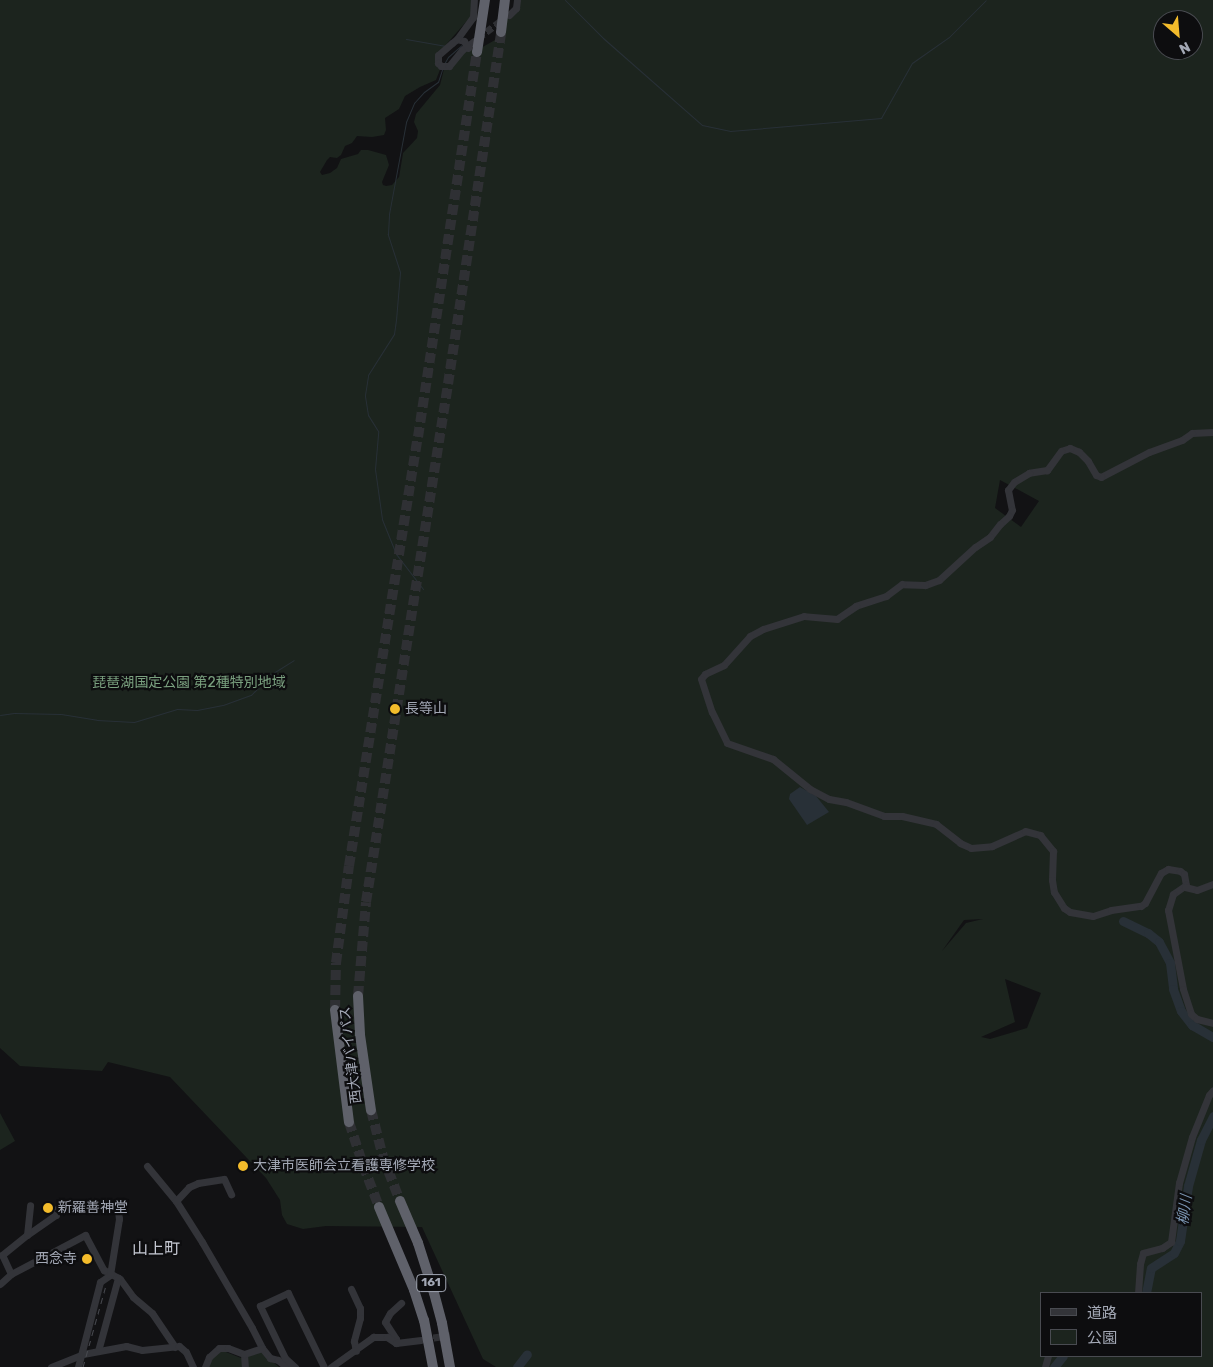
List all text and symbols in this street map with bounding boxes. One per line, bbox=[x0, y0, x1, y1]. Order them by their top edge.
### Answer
north arrow bbox=[1153, 10, 1203, 60]
text: N bbox=[1176, 38, 1193, 58]
park label: 琵琶湖国定公園 第2種特別地域 bbox=[92, 675, 286, 691]
place label: 長等山 bbox=[405, 701, 447, 717]
marker: 長等山 bbox=[389, 703, 401, 715]
street label: 西大津バイパス bbox=[337, 1005, 365, 1105]
place label: 大津市医師会立看護専修学校 bbox=[253, 1158, 435, 1174]
marker: 大津市医師会立看護専修学校 bbox=[237, 1160, 249, 1172]
water label: 柳川 bbox=[1174, 1194, 1196, 1226]
place label: 新羅善神堂 bbox=[58, 1200, 128, 1216]
marker: 新羅善神堂 bbox=[42, 1202, 54, 1214]
district label: 山上町 bbox=[132, 1239, 180, 1259]
place label: 西念寺 bbox=[35, 1251, 77, 1267]
marker: 西念寺 bbox=[81, 1253, 93, 1265]
road number: 161 bbox=[416, 1274, 446, 1292]
legend bbox=[1040, 1292, 1203, 1357]
text: 道路 bbox=[1087, 1304, 1117, 1322]
text: 公園 bbox=[1087, 1329, 1117, 1347]

